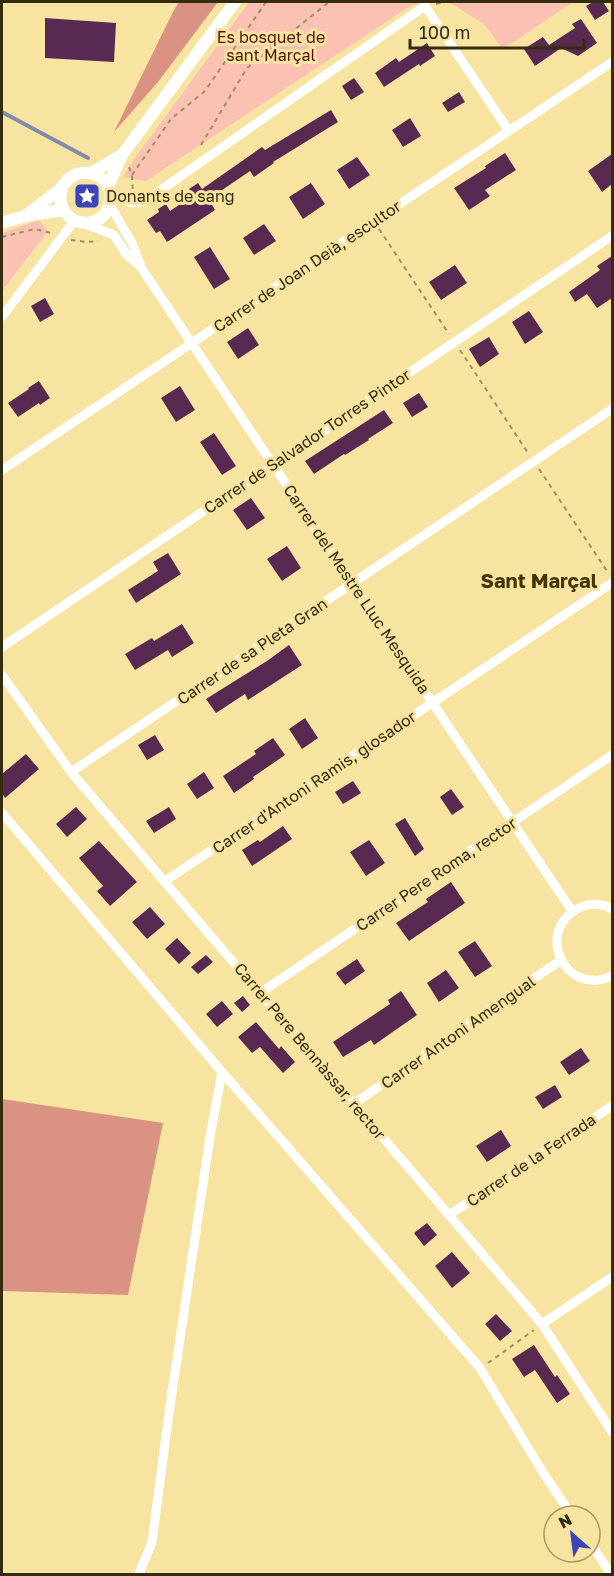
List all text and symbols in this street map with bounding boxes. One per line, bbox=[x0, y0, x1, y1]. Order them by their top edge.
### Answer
scale bar bbox=[410, 12, 584, 50]
text: 100 m bbox=[419, 21, 470, 43]
park label: Es bosquet de sant Marçal bbox=[217, 27, 325, 65]
place icon: Donants de sang bbox=[72, 181, 102, 211]
place label: Donants de sang bbox=[106, 186, 235, 206]
street label: Carrer de Joan Deià, escultor bbox=[209, 196, 405, 336]
street label: Carrer de Salvador Torres Pintor bbox=[200, 364, 414, 518]
street label: Carrer del Mestre Lluc Mesquida bbox=[279, 481, 435, 697]
district label: Sant Marçal bbox=[481, 568, 598, 592]
street label: Carrer de sa Pleta Gran bbox=[173, 593, 331, 709]
street label: Carrer d'Antoni Ramis, glosador bbox=[208, 706, 420, 858]
street label: Carrer Pere Roma, rector bbox=[352, 813, 520, 935]
street label: Carrer Pere Bennàssar, rector bbox=[230, 958, 390, 1144]
street label: Carrer Antoni Amengual bbox=[377, 971, 539, 1093]
street label: Carrer de la Ferrada bbox=[462, 1109, 600, 1211]
north arrow bbox=[542, 1504, 602, 1564]
text: N bbox=[555, 1509, 575, 1532]

